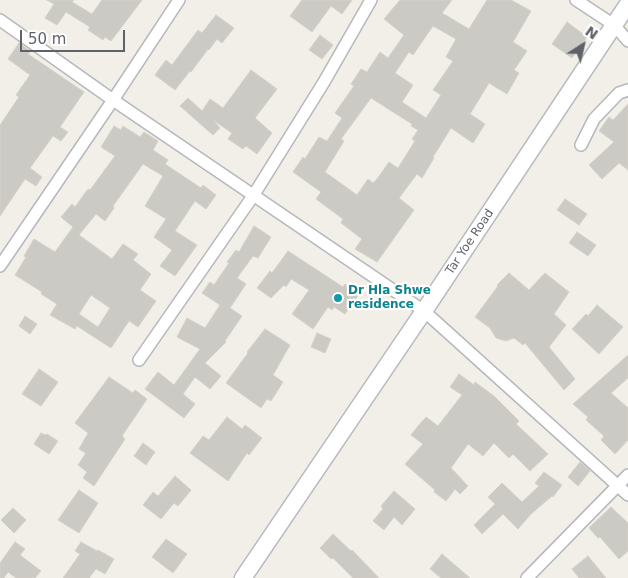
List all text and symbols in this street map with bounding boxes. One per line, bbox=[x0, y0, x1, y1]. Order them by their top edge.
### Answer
scale bar bbox=[22, 20, 128, 52]
north arrow bbox=[558, 20, 608, 70]
text: N bbox=[582, 23, 601, 43]
text: 50 m bbox=[28, 30, 66, 48]
street label: Tar Yoe Road bbox=[443, 207, 497, 277]
place label: Dr Hla Shwe residence bbox=[348, 284, 431, 312]
marker: Dr Hla Shwe residence bbox=[332, 292, 344, 304]

